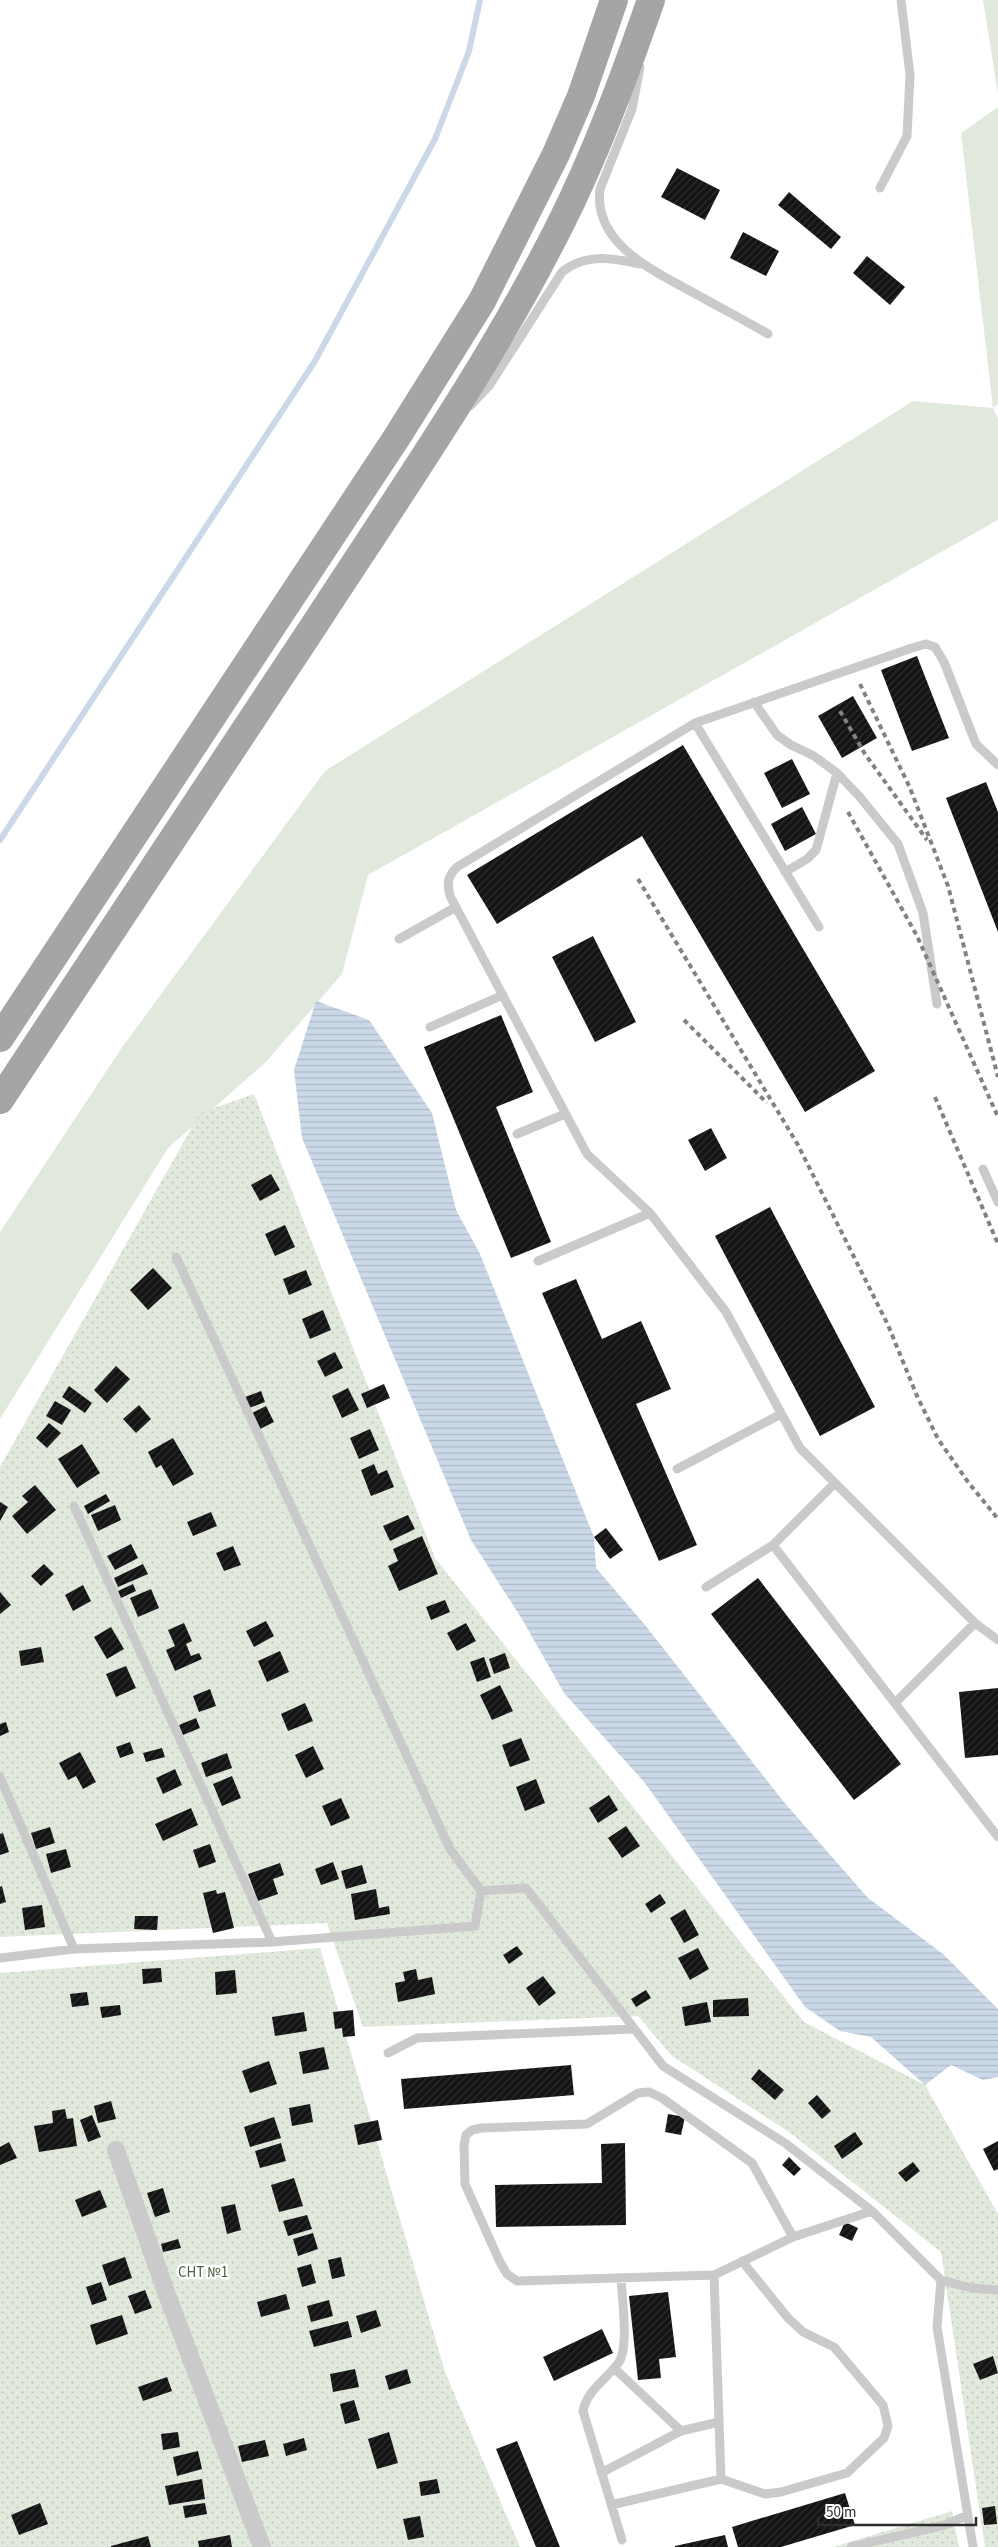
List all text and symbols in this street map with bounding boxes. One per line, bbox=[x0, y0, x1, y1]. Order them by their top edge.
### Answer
park label: СНТ №1 bbox=[178, 2262, 228, 2283]
scale bar bbox=[818, 2494, 976, 2526]
text: 50 m bbox=[826, 2502, 856, 2523]

